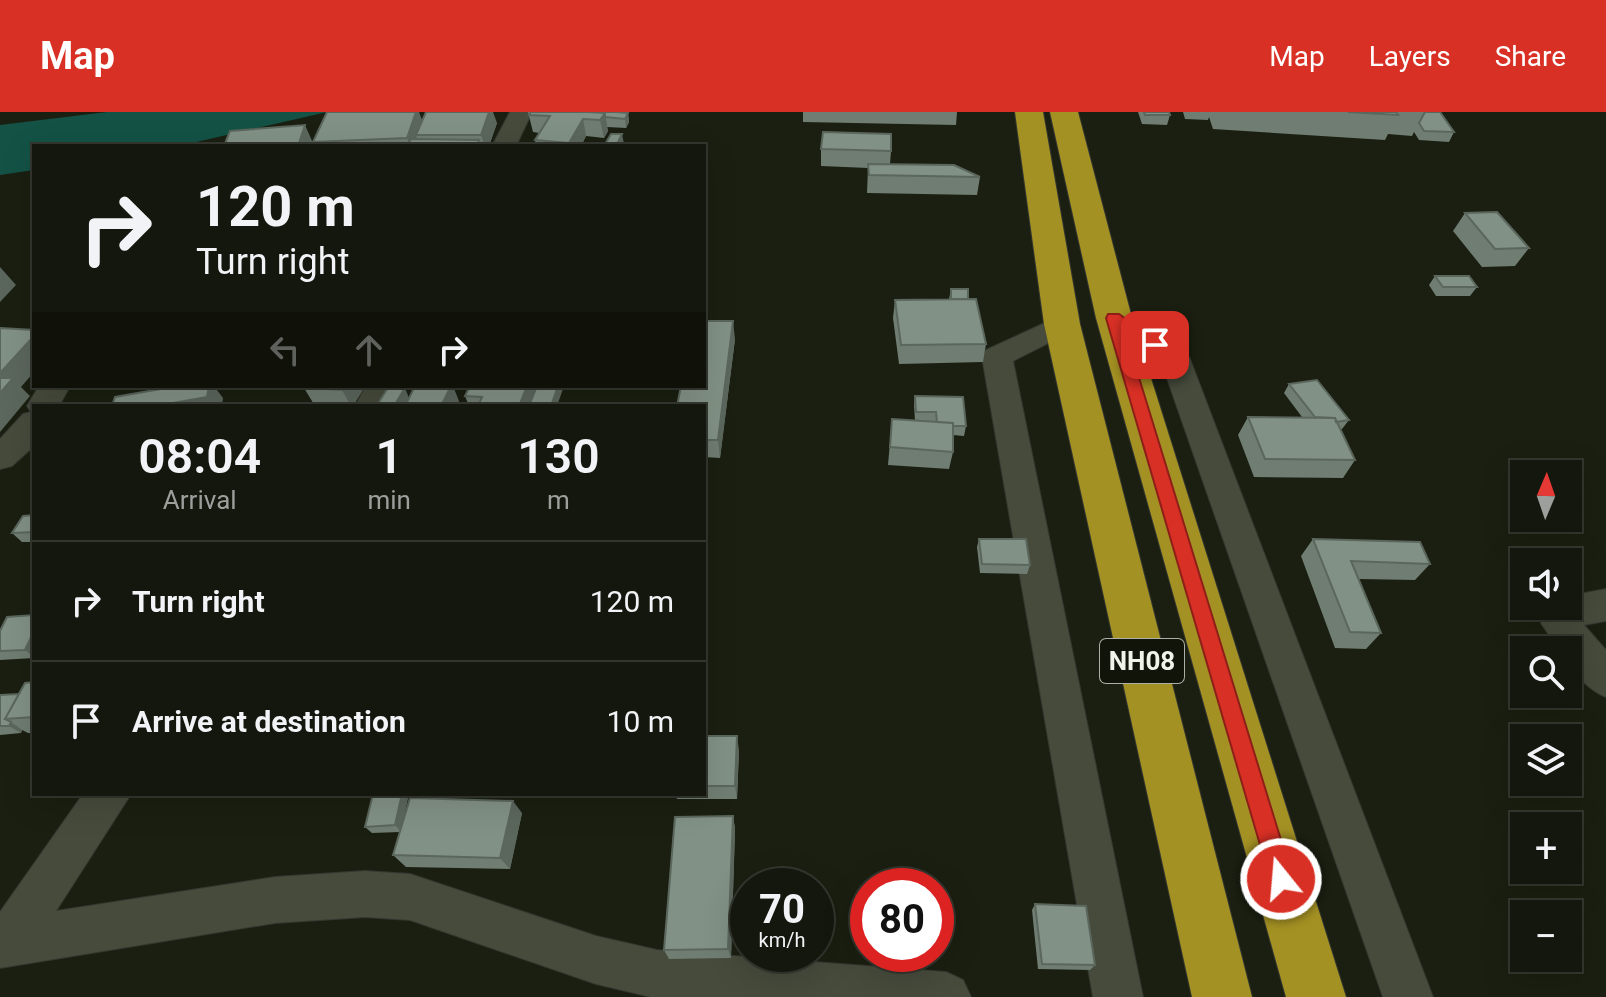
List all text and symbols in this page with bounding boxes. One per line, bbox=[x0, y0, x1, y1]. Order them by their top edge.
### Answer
text: Map bbox=[40, 34, 115, 78]
text: Map bbox=[1269, 40, 1325, 73]
text: Layers bbox=[1369, 40, 1451, 73]
text: Share bbox=[1495, 40, 1566, 73]
text: 120 m bbox=[196, 174, 355, 240]
icon: right bbox=[64, 176, 168, 280]
text: Turn right bbox=[196, 241, 349, 283]
pin bbox=[1121, 311, 1189, 379]
icon: arrive bbox=[1133, 323, 1177, 367]
icon: left bbox=[263, 328, 307, 372]
icon: ahead bbox=[347, 328, 391, 372]
icon: right bbox=[431, 328, 475, 372]
text: 08:04 bbox=[138, 428, 261, 485]
text: 1 bbox=[376, 428, 403, 485]
text: 130 bbox=[517, 428, 600, 485]
north arrow bbox=[1510, 460, 1582, 532]
map controls bbox=[1510, 460, 1582, 972]
text: Arrival bbox=[163, 485, 237, 515]
text: min bbox=[367, 485, 411, 515]
text: m bbox=[547, 485, 570, 515]
button: sound bbox=[1510, 548, 1582, 620]
icon: right bbox=[64, 579, 108, 623]
text: Turn right bbox=[132, 584, 265, 619]
text: 120 m bbox=[590, 584, 674, 619]
button: search bbox=[1510, 636, 1582, 708]
road number: NH08 bbox=[1100, 639, 1184, 683]
icon: arrive bbox=[64, 699, 108, 743]
text: Arrive at destination bbox=[132, 704, 406, 739]
text: 10 m bbox=[607, 704, 674, 739]
button: layers bbox=[1510, 724, 1582, 796]
button: + bbox=[1510, 812, 1582, 884]
position arrow bbox=[1239, 837, 1323, 921]
speed limit sign: 80 bbox=[850, 868, 954, 972]
text: 70 bbox=[759, 886, 805, 933]
button: − bbox=[1510, 900, 1582, 972]
text: km/h bbox=[759, 928, 805, 952]

